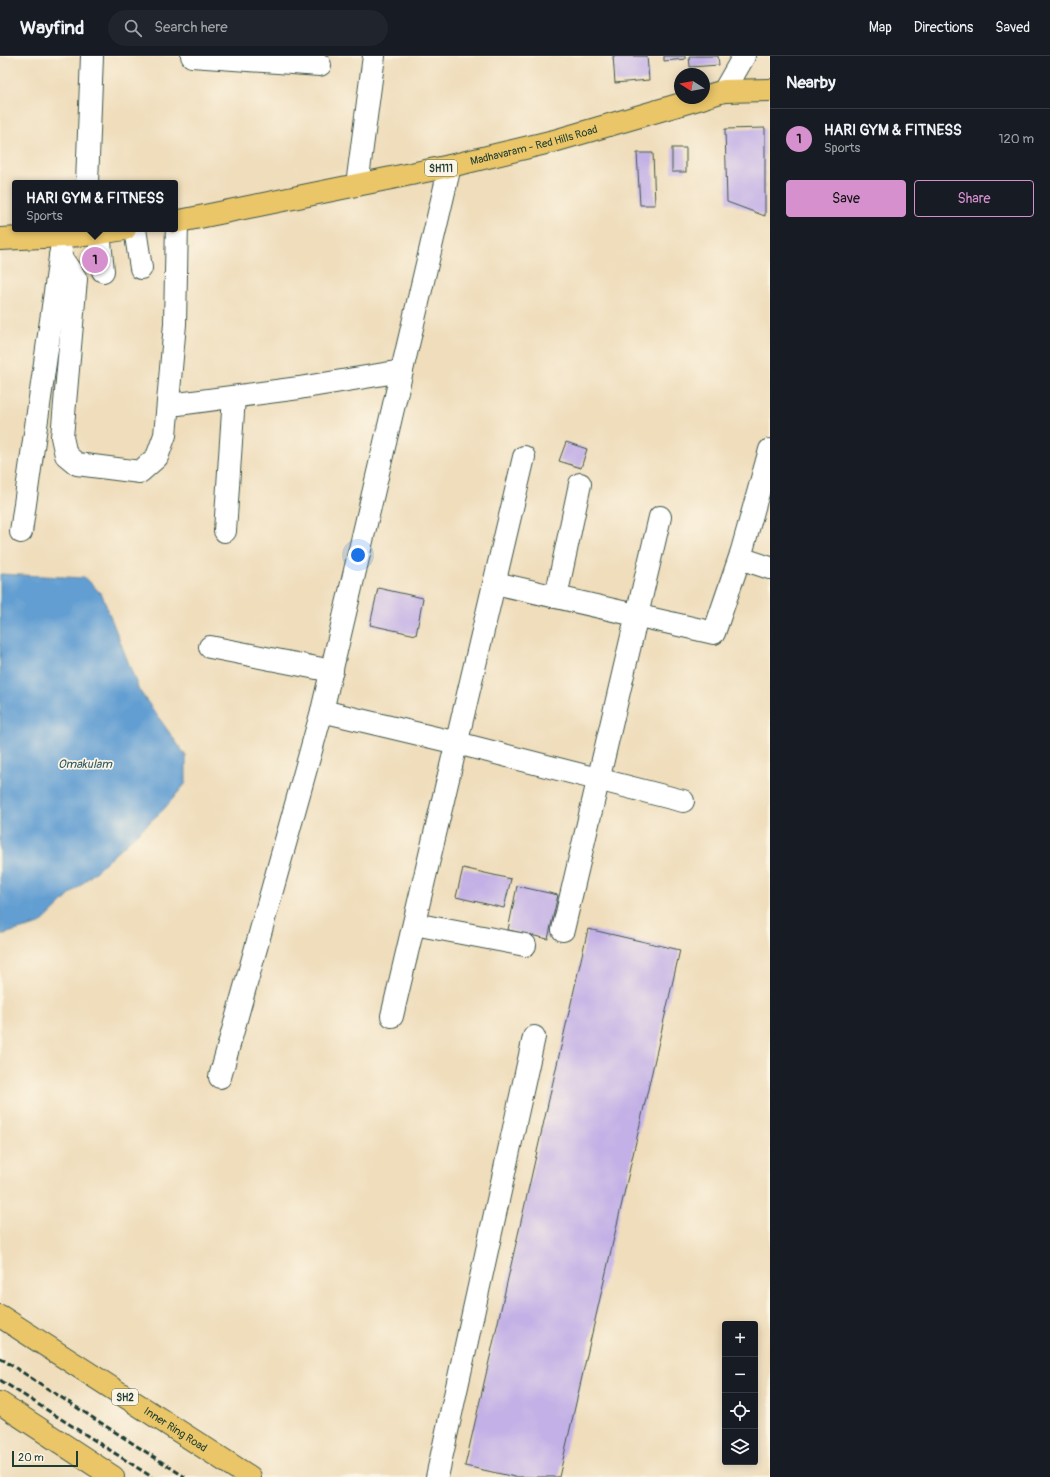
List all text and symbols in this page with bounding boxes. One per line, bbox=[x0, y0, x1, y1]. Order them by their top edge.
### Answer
search box bbox=[108, 10, 388, 46]
text: Wayfind bbox=[20, 16, 84, 40]
icon: search bbox=[122, 17, 144, 39]
text: Search here bbox=[154, 18, 228, 37]
text: Map bbox=[869, 19, 892, 36]
text: Directions bbox=[914, 19, 973, 36]
text: Saved bbox=[995, 19, 1030, 36]
north arrow bbox=[674, 68, 710, 104]
text: Nearby bbox=[786, 72, 835, 93]
text: HARI GYM & FITNESS bbox=[824, 121, 962, 140]
street label: Madhavaram - Red Hills Road bbox=[469, 123, 599, 168]
text: 1 bbox=[796, 131, 802, 147]
text: 120 m bbox=[998, 131, 1034, 147]
text: Sports bbox=[824, 140, 860, 156]
road number: SH111 bbox=[425, 160, 457, 176]
popup bbox=[12, 180, 178, 232]
button: Save bbox=[786, 180, 906, 217]
button: Share bbox=[914, 180, 1034, 217]
text: HARI GYM & FITNESS bbox=[26, 189, 164, 208]
text: Sports bbox=[26, 208, 63, 224]
pin: 1 bbox=[82, 245, 108, 275]
your location bbox=[348, 545, 368, 565]
water label: Omakulam bbox=[58, 757, 113, 772]
map controls bbox=[722, 1321, 758, 1465]
button: + bbox=[722, 1321, 758, 1357]
button: − bbox=[722, 1357, 758, 1393]
road number: SH2 bbox=[112, 1389, 138, 1405]
button: locate bbox=[722, 1393, 758, 1429]
street label: Inner Ring Road bbox=[141, 1404, 209, 1455]
button: layers bbox=[722, 1429, 758, 1465]
scale bar bbox=[12, 1449, 78, 1468]
text: 20 m bbox=[18, 1451, 44, 1464]

